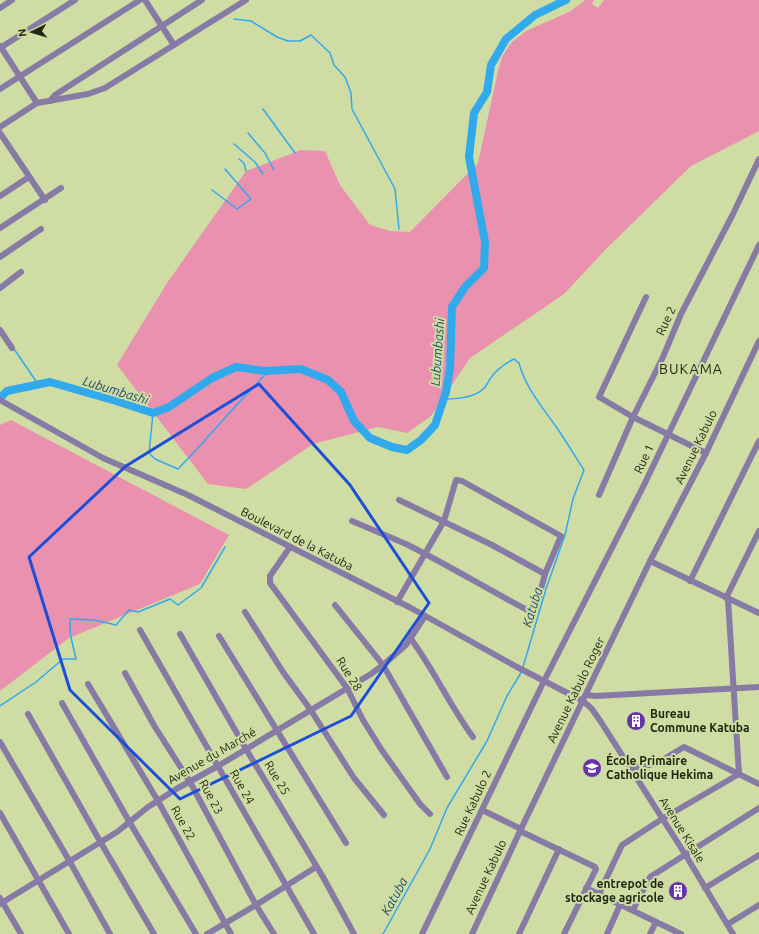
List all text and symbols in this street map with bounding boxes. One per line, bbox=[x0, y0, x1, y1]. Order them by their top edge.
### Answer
north arrow bbox=[12, 12, 52, 52]
text: N bbox=[16, 28, 28, 37]
street label: Rue 2 bbox=[653, 304, 678, 337]
water label: Lubumbashi bbox=[428, 317, 446, 386]
district label: BUKAMA bbox=[659, 361, 723, 377]
water label: Lubumbashi bbox=[81, 373, 151, 407]
street label: Avenue Kabulo bbox=[672, 408, 719, 486]
street label: Rue 1 bbox=[631, 442, 656, 475]
street label: Boulevard de la Katuba bbox=[239, 505, 356, 573]
water label: Katuba bbox=[519, 585, 545, 629]
street label: Avenue Kabulo Roger bbox=[544, 634, 607, 745]
street label: Rue 28 bbox=[334, 654, 365, 693]
place label: Bureau Commune Katuba bbox=[650, 707, 750, 734]
building icon: Bureau Commune Katuba bbox=[625, 710, 647, 732]
street label: Avenue du Marché bbox=[165, 725, 258, 786]
place label: École Primaire Catholique Hekima bbox=[606, 752, 713, 781]
school or university icon: École Primaire Catholique Hekima bbox=[581, 757, 603, 779]
street label: Rue 25 bbox=[262, 758, 293, 797]
street label: Rue 24 bbox=[227, 767, 257, 806]
street label: Rue Kabulo 2 bbox=[452, 768, 493, 838]
street label: Rue 23 bbox=[197, 777, 226, 816]
street label: Avenue Kisale bbox=[657, 795, 708, 865]
street label: Rue 22 bbox=[169, 803, 198, 842]
street label: Avenue Kabulo bbox=[463, 837, 508, 916]
water label: Katuba bbox=[378, 875, 410, 917]
place label: entrepot de stockage agricole bbox=[565, 877, 664, 904]
building icon: entrepot de stockage agricole bbox=[667, 880, 689, 902]

